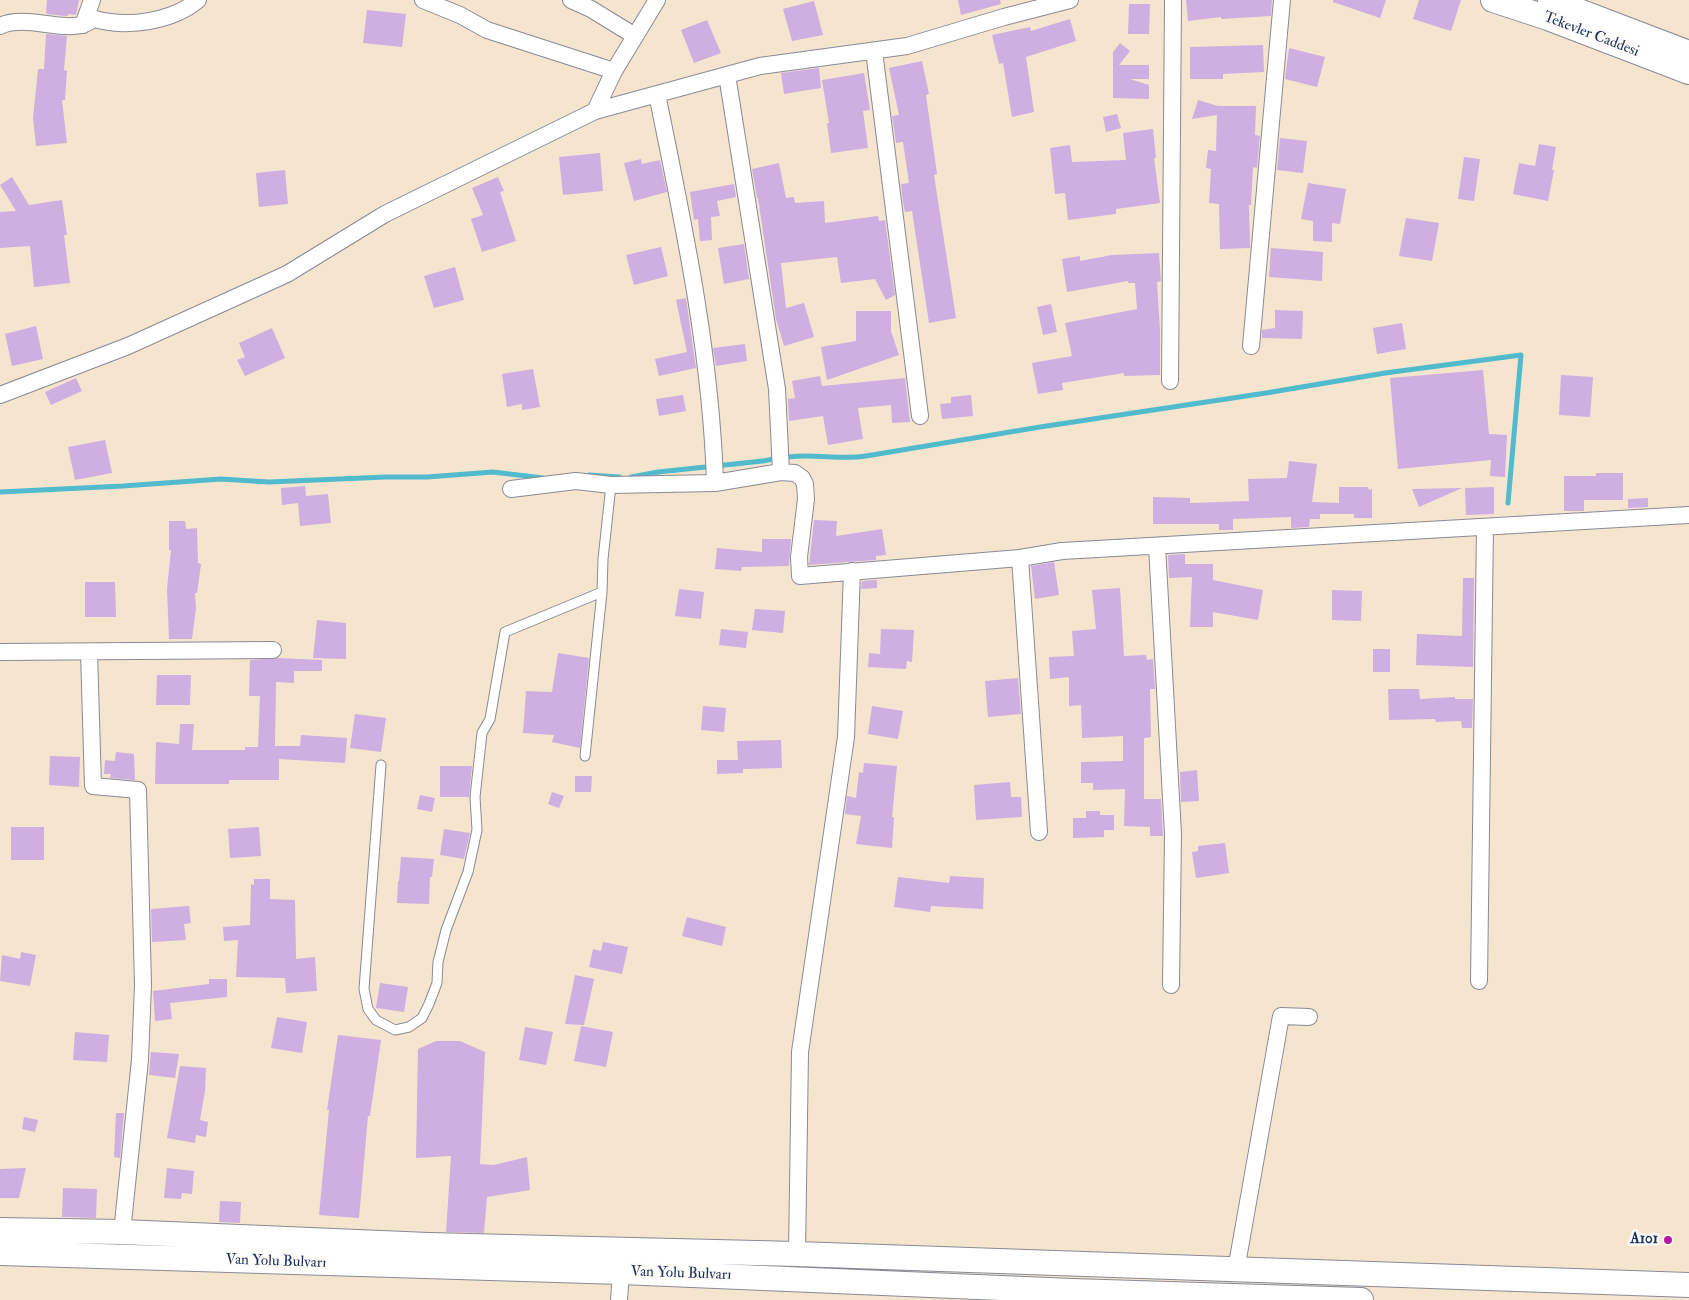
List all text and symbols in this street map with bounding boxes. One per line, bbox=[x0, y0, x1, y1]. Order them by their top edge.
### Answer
street label: Tekevler Caddesi bbox=[1541, 8, 1641, 62]
place label: A101 bbox=[1630, 1231, 1658, 1249]
marker: A101 bbox=[1662, 1234, 1674, 1246]
street label: Van Yolu Bulvarı bbox=[225, 1251, 327, 1273]
street label: Van Yolu Bulvarı bbox=[630, 1263, 732, 1285]

